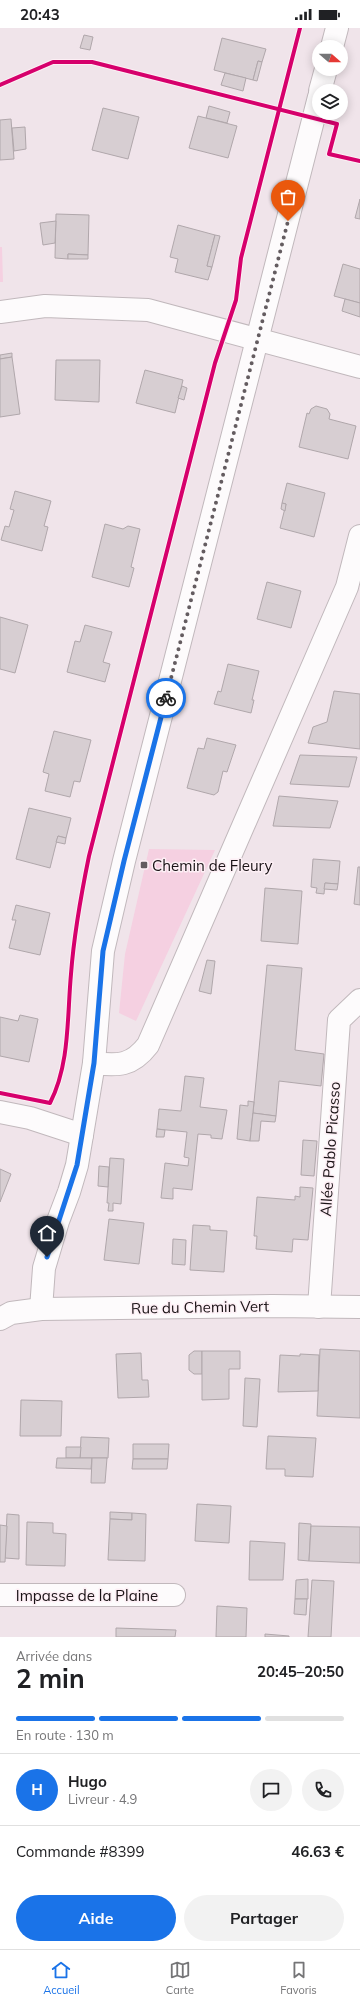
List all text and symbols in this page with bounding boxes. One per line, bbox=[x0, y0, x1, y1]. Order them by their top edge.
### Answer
text: 20:43 bbox=[20, 5, 60, 24]
north arrow bbox=[312, 40, 348, 76]
map controls bbox=[312, 40, 348, 120]
button: layers bbox=[312, 84, 348, 120]
pin bbox=[271, 180, 305, 221]
icon: bag bbox=[277, 186, 299, 208]
courier bbox=[146, 678, 186, 718]
icon: bike bbox=[155, 687, 177, 709]
place label: Chemin de Fleury bbox=[152, 856, 272, 875]
marker: Chemin de Fleury bbox=[139, 860, 149, 870]
street label: Allée Pablo Picasso bbox=[316, 1081, 344, 1217]
pin bbox=[30, 1216, 64, 1257]
icon: home bbox=[36, 1222, 58, 1244]
street label: Rue du Chemin Vert bbox=[131, 1296, 269, 1318]
street label: Impasse de la Plaine bbox=[16, 1586, 158, 1605]
text: Arrivée dans bbox=[16, 1648, 92, 1664]
text: 2 min bbox=[16, 1662, 85, 1695]
text: 20:45–20:50 bbox=[257, 1662, 344, 1681]
text: En route · 130 m bbox=[16, 1727, 114, 1743]
button: chat bbox=[250, 1769, 292, 1811]
button: phone bbox=[302, 1769, 344, 1811]
text: Hugo bbox=[68, 1772, 107, 1791]
text: H bbox=[31, 1780, 43, 1799]
text: Livreur · 4.9 bbox=[68, 1791, 137, 1807]
text: Commande #8399 bbox=[16, 1842, 145, 1861]
text: 46.63 € bbox=[291, 1842, 344, 1861]
button: Aide bbox=[16, 1895, 176, 1941]
button: Partager bbox=[184, 1895, 344, 1941]
tab: Accueil bbox=[43, 1959, 80, 1997]
tab: Carte bbox=[166, 1959, 194, 1997]
tab: Favoris bbox=[280, 1959, 317, 1997]

